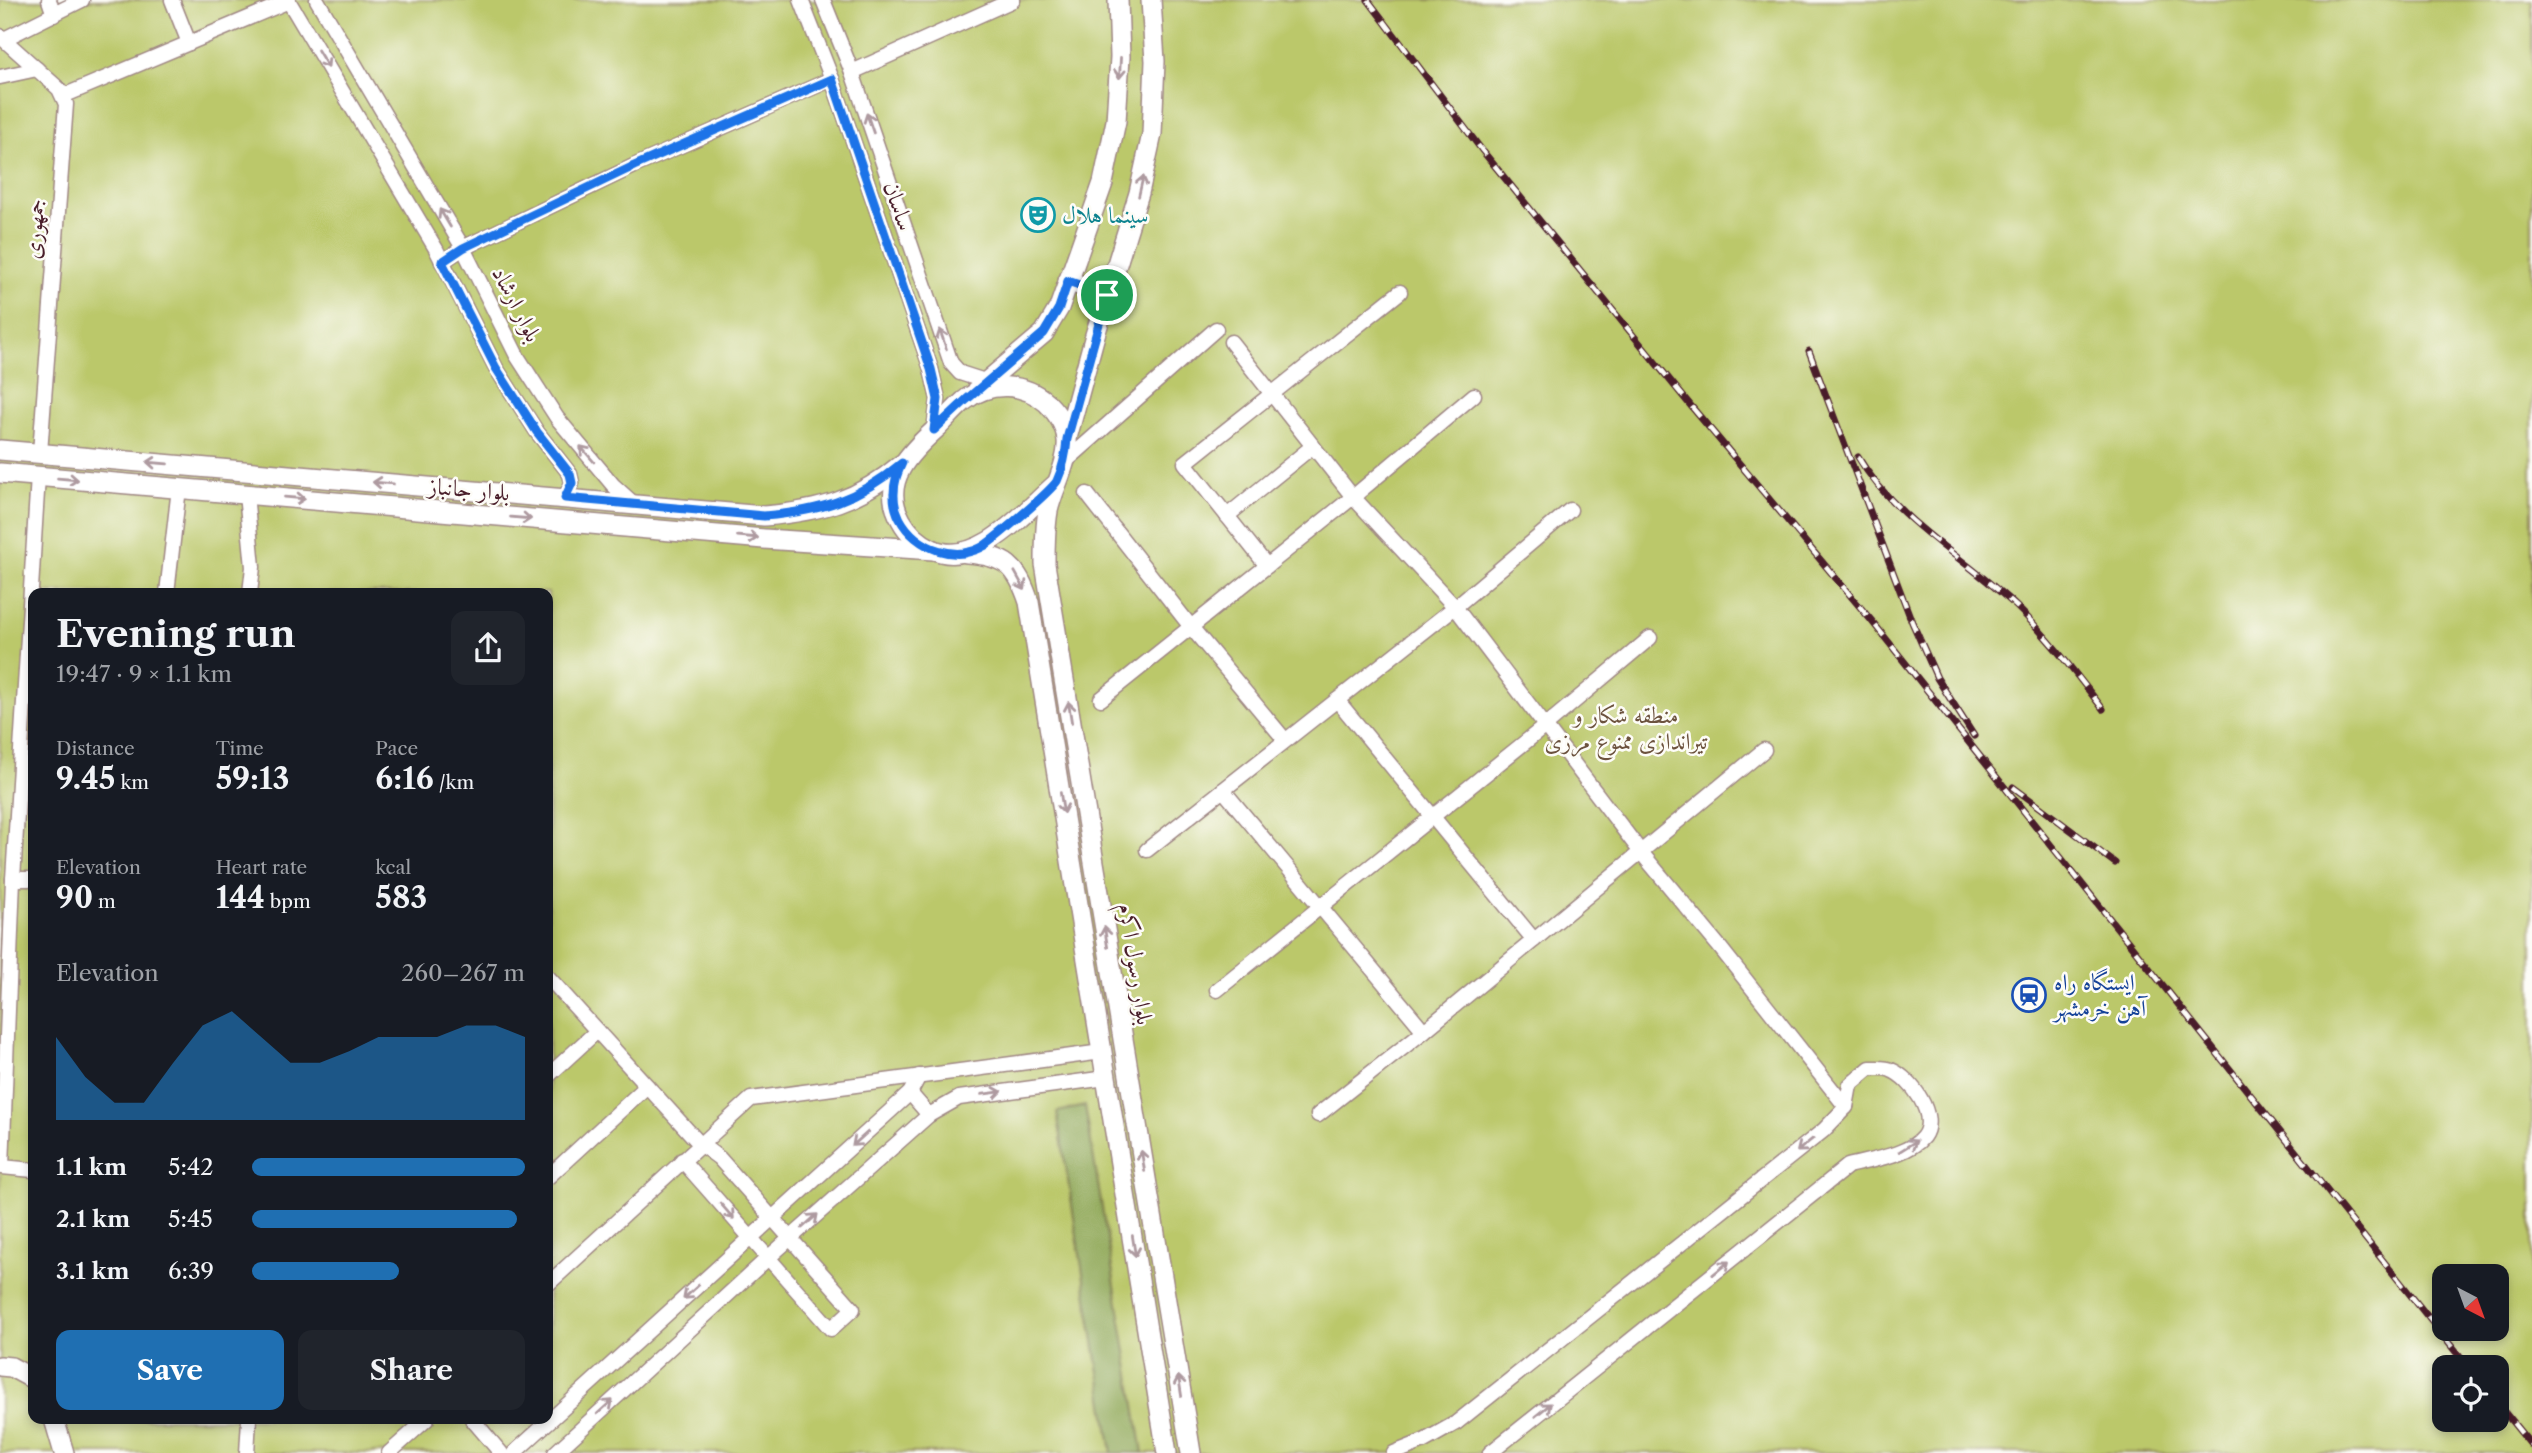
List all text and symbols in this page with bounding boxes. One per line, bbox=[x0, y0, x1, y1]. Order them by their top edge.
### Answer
one-way arrow bbox=[316, 48, 330, 68]
one-way arrow bbox=[1113, 56, 1126, 79]
one-way arrow bbox=[863, 113, 875, 135]
one-way arrow bbox=[1135, 175, 1148, 197]
street label: ساسان bbox=[878, 178, 920, 234]
theatre icon: سینما هلال bbox=[1019, 196, 1057, 234]
street label: جمهوری bbox=[18, 198, 51, 260]
place label: سینما هلال bbox=[1062, 201, 1149, 229]
one-way arrow bbox=[438, 208, 452, 228]
street label: بلوار ارشاد bbox=[485, 262, 548, 347]
pin bbox=[1077, 265, 1137, 325]
icon: arrive bbox=[1088, 276, 1126, 314]
one-way arrow bbox=[936, 328, 948, 350]
one-way arrow bbox=[579, 445, 595, 463]
one-way arrow bbox=[146, 456, 168, 469]
street label: بلوار جانباز bbox=[425, 471, 511, 508]
one-way arrow bbox=[56, 473, 79, 486]
one-way arrow bbox=[372, 476, 395, 489]
one-way arrow bbox=[283, 492, 305, 505]
one-way arrow bbox=[510, 512, 532, 525]
one-way arrow bbox=[736, 531, 759, 544]
one-way arrow bbox=[1013, 570, 1027, 590]
text: Evening run bbox=[56, 610, 296, 657]
button: share bbox=[451, 611, 525, 685]
text: 19:47 · 9 × 1.1 km bbox=[56, 660, 232, 688]
one-way arrow bbox=[1063, 701, 1076, 724]
park label: منطقه شکار و تیراندازی ممنوع مرزی bbox=[1545, 701, 1708, 761]
text: Distance bbox=[56, 737, 135, 760]
text: Time bbox=[216, 737, 264, 760]
text: Pace bbox=[375, 737, 418, 760]
text: 9.45 bbox=[56, 760, 115, 797]
text: 59:13 bbox=[216, 760, 289, 797]
text: 6:16 bbox=[375, 760, 434, 797]
text: km bbox=[115, 771, 149, 794]
text: /km bbox=[434, 771, 474, 794]
one-way arrow bbox=[1056, 791, 1069, 814]
text: Elevation bbox=[56, 856, 141, 879]
text: Heart rate bbox=[216, 856, 307, 879]
text: kcal bbox=[375, 856, 411, 879]
text: 90 bbox=[56, 879, 93, 916]
text: 144 bbox=[216, 879, 265, 916]
text: 583 bbox=[375, 879, 427, 916]
text: m bbox=[93, 890, 116, 913]
text: bpm bbox=[265, 890, 311, 913]
street label: بلوار رسول اکرم bbox=[1107, 901, 1159, 1028]
one-way arrow bbox=[1099, 926, 1112, 949]
text: Elevation bbox=[56, 959, 159, 987]
text: 260–267 m bbox=[401, 959, 525, 987]
place label: ایستگاه راه آهن خرمشهر bbox=[2052, 968, 2149, 1024]
station icon: ایستگاه راه آهن خرمشهر bbox=[2010, 976, 2048, 1014]
one-way arrow bbox=[980, 1087, 1003, 1100]
one-way arrow bbox=[851, 1131, 869, 1147]
one-way arrow bbox=[1796, 1137, 1814, 1153]
one-way arrow bbox=[1898, 1139, 1918, 1153]
one-way arrow bbox=[1136, 1150, 1149, 1173]
text: 1.1 km bbox=[56, 1153, 127, 1181]
text: 5:42 bbox=[168, 1153, 213, 1181]
one-way arrow bbox=[719, 1202, 735, 1220]
text: 2.1 km bbox=[56, 1205, 130, 1233]
text: 5:45 bbox=[168, 1205, 213, 1233]
one-way arrow bbox=[801, 1213, 819, 1229]
one-way arrow bbox=[1128, 1234, 1141, 1256]
text: 3.1 km bbox=[56, 1257, 130, 1285]
text: 6:39 bbox=[168, 1257, 214, 1285]
one-way arrow bbox=[1711, 1260, 1729, 1276]
north arrow bbox=[2432, 1264, 2510, 1340]
map controls bbox=[2432, 1264, 2509, 1432]
one-way arrow bbox=[682, 1284, 700, 1300]
button: Save bbox=[56, 1330, 284, 1410]
button: Share bbox=[298, 1330, 525, 1410]
button: locate bbox=[2432, 1355, 2509, 1432]
one-way arrow bbox=[1173, 1375, 1186, 1398]
one-way arrow bbox=[596, 1399, 614, 1415]
one-way arrow bbox=[1533, 1403, 1552, 1418]

